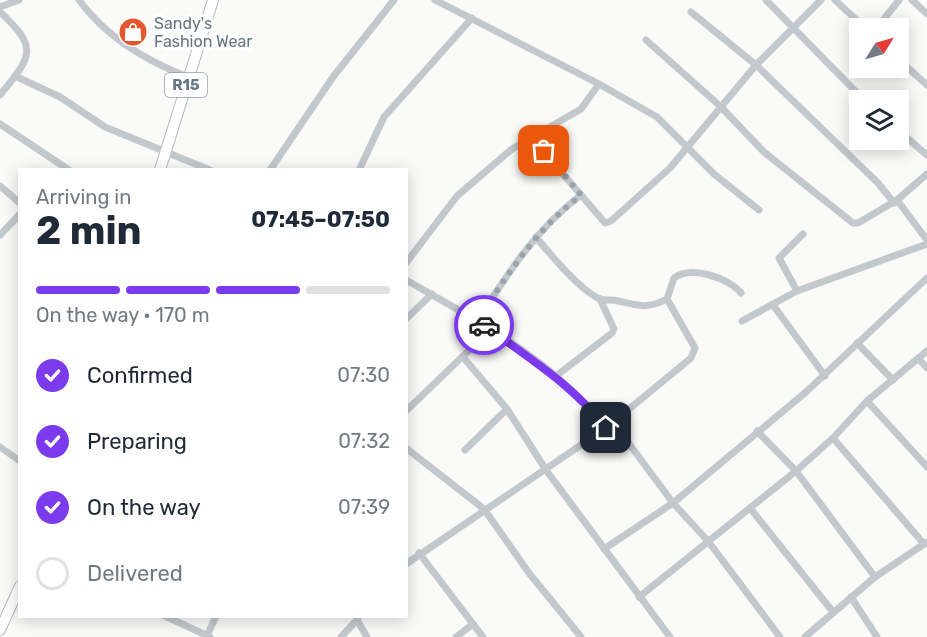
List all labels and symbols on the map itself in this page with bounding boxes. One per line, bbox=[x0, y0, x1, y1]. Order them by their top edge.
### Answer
place label: Sandy's Fashion Wear bbox=[154, 14, 252, 51]
shop icon: Sandy's Fashion Wear bbox=[117, 16, 149, 48]
north arrow bbox=[849, 18, 909, 78]
road number: R15 bbox=[165, 73, 207, 97]
pin bbox=[518, 125, 569, 176]
courier bbox=[454, 295, 514, 355]
pin bbox=[580, 402, 631, 453]

